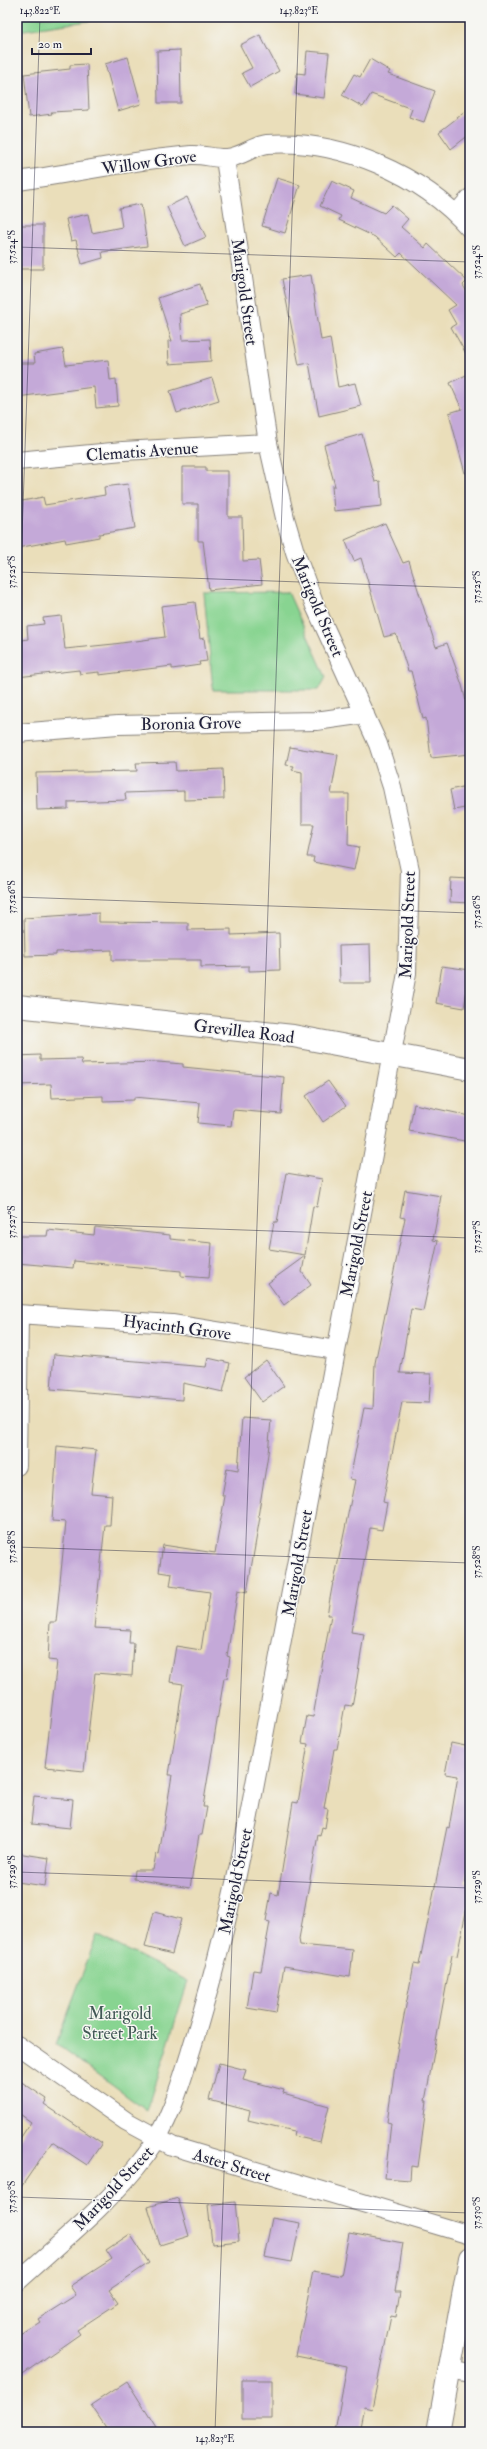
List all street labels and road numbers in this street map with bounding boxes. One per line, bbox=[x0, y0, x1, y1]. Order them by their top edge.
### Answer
street label: Willow Grove bbox=[99, 145, 198, 180]
street label: Marigold Street bbox=[227, 237, 262, 347]
street label: Clematis Avenue bbox=[85, 437, 199, 466]
street label: Marigold Street bbox=[287, 552, 348, 660]
street label: Boronia Grove bbox=[141, 712, 241, 735]
street label: Marigold Street bbox=[395, 870, 420, 979]
street label: Grevillea Road bbox=[192, 1015, 296, 1048]
street label: Marigold Street bbox=[336, 1189, 377, 1299]
street label: Hyacinth Grove bbox=[121, 1310, 232, 1346]
street label: Marigold Street bbox=[278, 1508, 317, 1618]
street label: Marigold Street bbox=[214, 1826, 257, 1936]
street label: Marigold Street bbox=[69, 2141, 158, 2235]
street label: Aster Street bbox=[190, 2143, 274, 2187]

